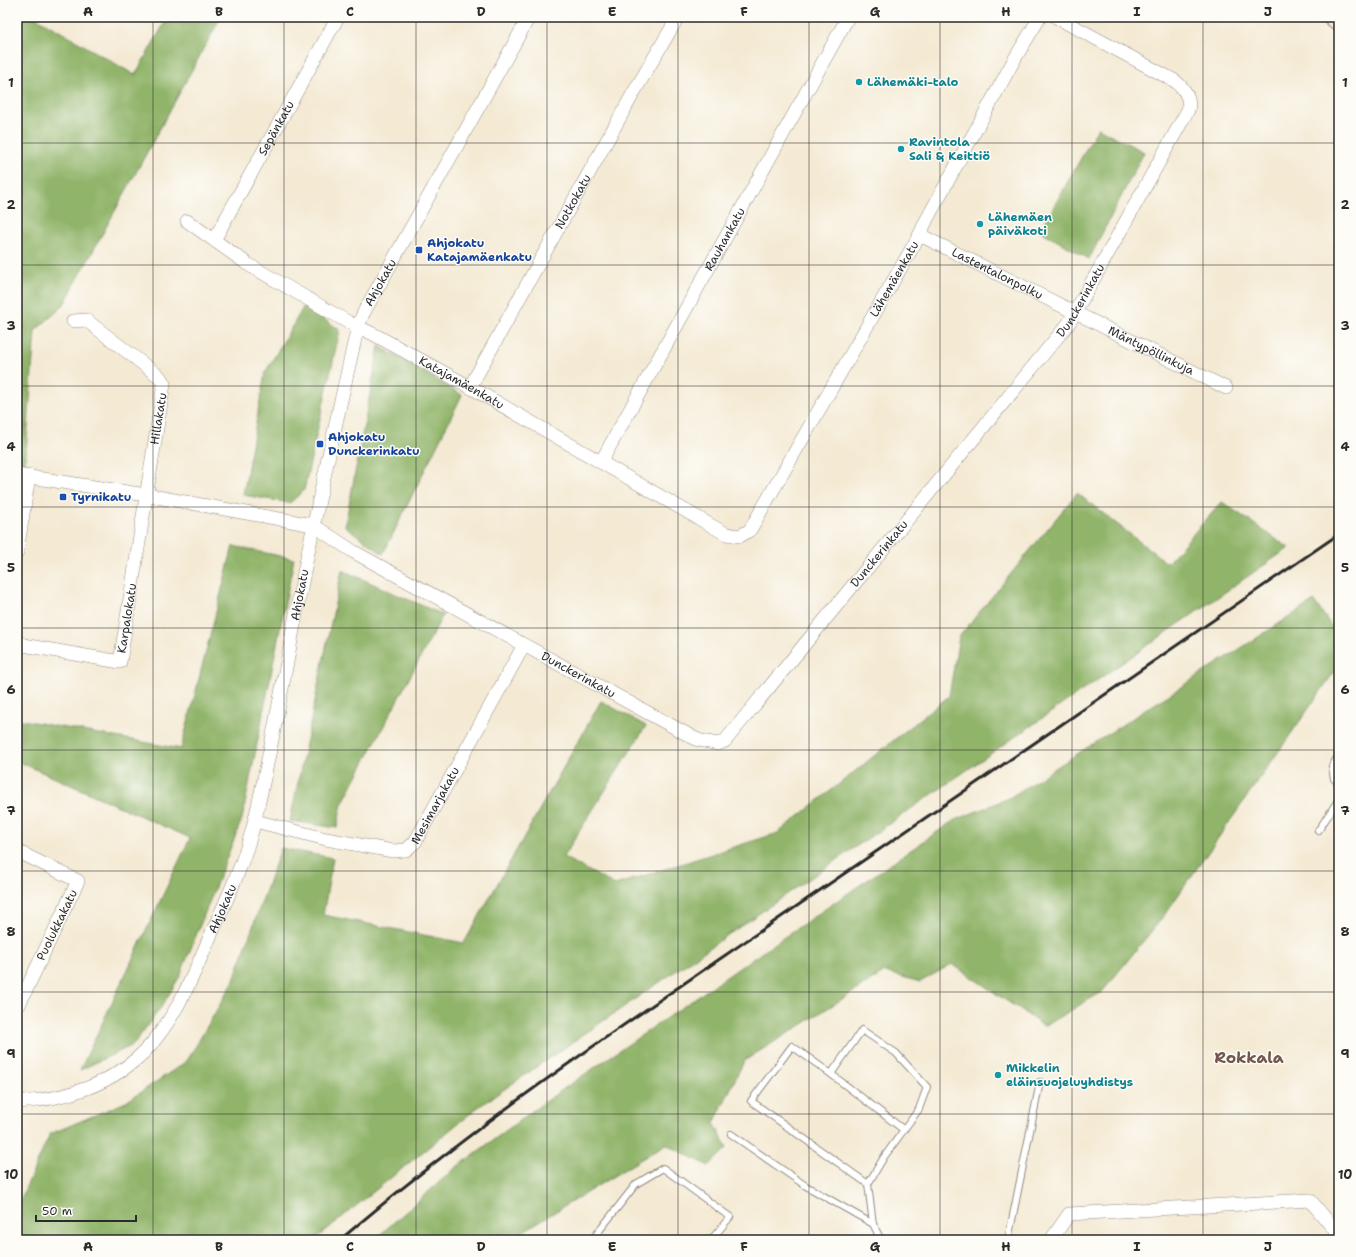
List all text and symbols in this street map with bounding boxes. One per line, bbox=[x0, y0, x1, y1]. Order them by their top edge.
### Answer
text: A bbox=[83, 3, 93, 20]
text: B bbox=[215, 3, 223, 20]
text: C bbox=[346, 3, 354, 20]
text: D bbox=[476, 3, 486, 20]
text: E bbox=[608, 3, 617, 20]
text: F bbox=[740, 3, 748, 20]
text: G bbox=[870, 3, 881, 20]
text: H bbox=[1001, 3, 1011, 20]
text: I bbox=[1133, 3, 1141, 20]
text: J bbox=[1264, 3, 1272, 20]
text: 1 bbox=[8, 74, 14, 91]
place label: Lähemäki-talo bbox=[867, 74, 959, 90]
text: 1 bbox=[1342, 74, 1348, 91]
marker: Lähemäki-talo bbox=[854, 77, 864, 87]
street label: Sepänkatu bbox=[254, 98, 298, 158]
place label: Ravintola Sali & Keittiö bbox=[909, 134, 990, 164]
marker: Ravintola Sali & Keittiö bbox=[896, 144, 906, 154]
street label: Notkokatu bbox=[551, 171, 595, 232]
text: 2 bbox=[6, 196, 16, 213]
text: 2 bbox=[1340, 196, 1350, 213]
street label: Rauhankatu bbox=[701, 204, 749, 274]
place label: Lähemäen päiväkoti bbox=[988, 209, 1052, 239]
marker: Lähemäen päiväkoti bbox=[975, 219, 985, 229]
place label: Ahjokatu Katajamäenkatu bbox=[427, 235, 532, 265]
street label: Lähemäenkatu bbox=[866, 238, 923, 320]
street label: Lastentalonpolku bbox=[949, 244, 1046, 303]
marker: Ahjokatu Katajamäenkatu bbox=[414, 245, 424, 255]
street label: Ahjokatu bbox=[361, 256, 400, 309]
street label: Dunckerinkatu bbox=[1053, 261, 1109, 340]
text: 3 bbox=[6, 317, 16, 334]
text: 3 bbox=[1340, 317, 1350, 334]
street label: Mäntypöllinkuja bbox=[1106, 322, 1197, 379]
street label: Katajamäenkatu bbox=[416, 353, 507, 413]
street label: Hillakatu bbox=[147, 392, 171, 446]
place label: Ahjokatu Dunckerinkatu bbox=[328, 429, 420, 459]
text: 4 bbox=[6, 438, 16, 455]
text: 4 bbox=[1340, 438, 1350, 455]
marker: Ahjokatu Dunckerinkatu bbox=[315, 439, 325, 449]
place label: Tyrnikatu bbox=[71, 489, 131, 505]
marker: Tyrnikatu bbox=[58, 492, 68, 502]
street label: Dunckerinkatu bbox=[847, 517, 912, 591]
text: 5 bbox=[7, 559, 15, 576]
text: 5 bbox=[1341, 559, 1349, 576]
street label: Ahjokatu bbox=[287, 568, 313, 622]
street label: Karpalokatu bbox=[113, 582, 140, 654]
street label: Dunckerinkatu bbox=[538, 648, 618, 702]
text: 6 bbox=[6, 681, 16, 698]
text: 6 bbox=[1340, 681, 1350, 698]
street label: Mesimarjakatu bbox=[407, 764, 463, 847]
text: 7 bbox=[6, 802, 16, 819]
text: 7 bbox=[1340, 802, 1350, 819]
street label: Ahjokatu bbox=[205, 882, 240, 936]
street label: Puolukkakatu bbox=[33, 887, 81, 963]
text: 8 bbox=[6, 923, 16, 940]
text: 8 bbox=[1340, 923, 1350, 940]
text: 9 bbox=[6, 1045, 16, 1062]
text: 9 bbox=[1340, 1045, 1350, 1062]
district label: Rokkala bbox=[1214, 1047, 1284, 1068]
place label: Mikkelin eläinsuojeluyhdistys bbox=[1006, 1060, 1133, 1090]
marker: Mikkelin eläinsuojeluyhdistys bbox=[993, 1070, 1003, 1080]
text: 10 bbox=[4, 1166, 18, 1183]
text: 10 bbox=[1338, 1166, 1352, 1183]
scale bar bbox=[36, 1197, 136, 1223]
text: 50 m bbox=[42, 1203, 72, 1219]
text: A bbox=[83, 1238, 93, 1255]
text: B bbox=[215, 1238, 223, 1255]
text: C bbox=[346, 1238, 354, 1255]
text: D bbox=[476, 1238, 486, 1255]
text: E bbox=[608, 1238, 617, 1255]
text: F bbox=[740, 1238, 748, 1255]
text: G bbox=[870, 1238, 881, 1255]
text: H bbox=[1001, 1238, 1011, 1255]
text: I bbox=[1133, 1238, 1141, 1255]
text: J bbox=[1264, 1238, 1272, 1255]

